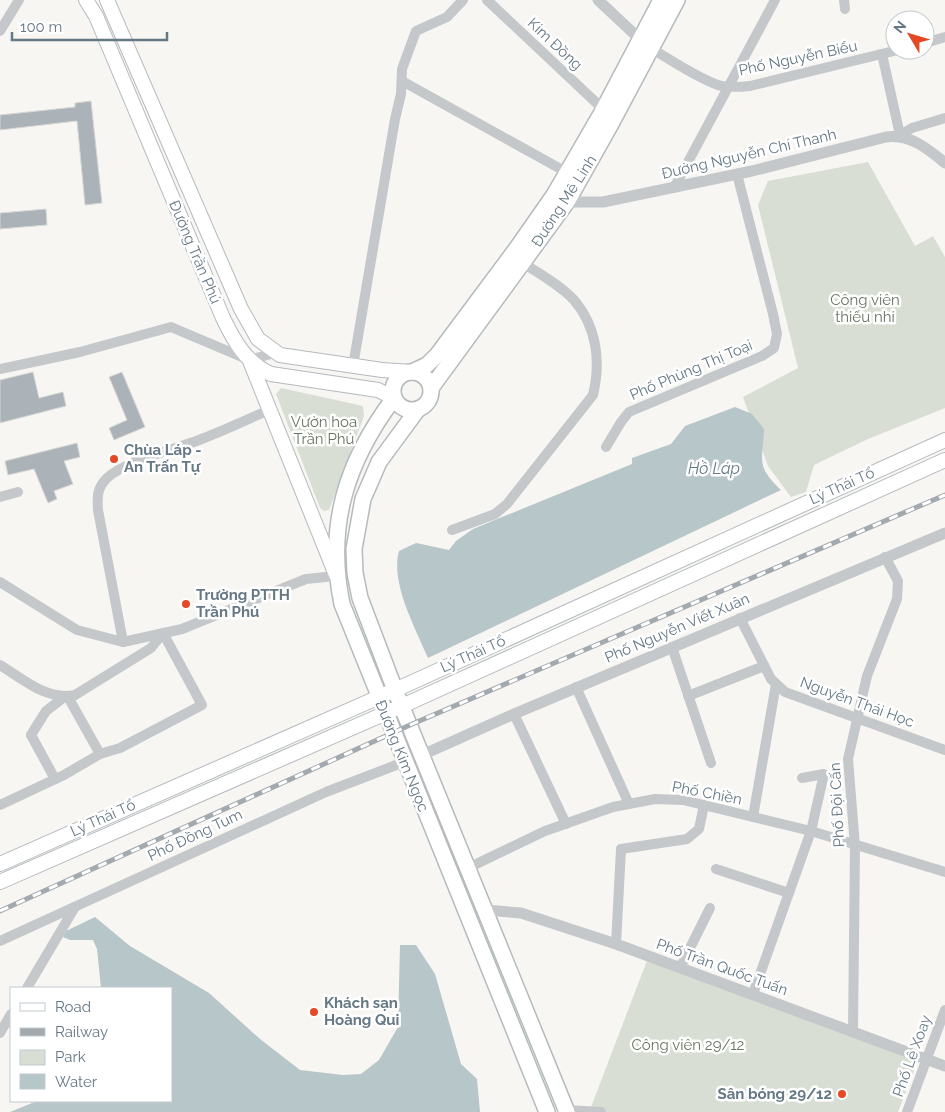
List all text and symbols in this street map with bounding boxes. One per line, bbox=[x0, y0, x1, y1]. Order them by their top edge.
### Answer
scale bar bbox=[12, 10, 168, 42]
north arrow bbox=[885, 10, 935, 60]
street label: Kim Đồng bbox=[524, 14, 586, 74]
text: 100 m bbox=[20, 18, 62, 36]
text: N bbox=[890, 18, 909, 36]
street label: Phố Nguyễn Biểu bbox=[737, 37, 859, 79]
street label: Đường Nguyễn Chí Thanh bbox=[660, 125, 838, 183]
street label: Đường Mê Linh bbox=[528, 152, 600, 250]
street label: Đường Trần Phú bbox=[165, 197, 225, 307]
park label: Công viên thiếu nhi bbox=[830, 291, 900, 326]
street label: Phố Phùng Thị Toại bbox=[627, 336, 755, 404]
park label: Vườn hoa Trần Phú bbox=[291, 413, 357, 448]
place label: Chùa Láp - An Trấn Tự bbox=[124, 441, 202, 476]
marker: Chùa Láp - An Trấn Tự bbox=[108, 453, 120, 465]
water label: Hồ Láp bbox=[688, 459, 740, 478]
street label: Lý Thái Tổ bbox=[807, 464, 877, 508]
place label: Trường PTTH Trần Phú bbox=[196, 586, 290, 621]
street label: Phố Nguyễn Viết Xuân bbox=[602, 589, 752, 667]
marker: Trường PTTH Trần Phú bbox=[180, 598, 192, 610]
street label: Lý Thái Tổ bbox=[438, 632, 508, 676]
street label: Nguyễn Thái Học bbox=[798, 673, 916, 731]
street label: Đường Kim Ngọc bbox=[371, 697, 433, 815]
street label: Phố Đội Cấn bbox=[826, 762, 848, 848]
street label: Phố Chiền bbox=[671, 777, 743, 809]
street label: Lý Thái Tổ bbox=[68, 796, 138, 840]
street label: Phố Đồng Tum bbox=[145, 805, 245, 865]
street label: Phố Trần Quốc Tuấn bbox=[654, 935, 790, 999]
legend bbox=[10, 987, 172, 1102]
place label: Khách sạn Hoàng Qui bbox=[324, 994, 399, 1029]
text: Road bbox=[55, 998, 91, 1016]
marker: Khách sạn Hoàng Qui bbox=[308, 1006, 320, 1018]
street label: Phố Lê Xoay bbox=[889, 1013, 935, 1099]
text: Railway bbox=[55, 1023, 108, 1041]
park label: Công viên 29/12 bbox=[632, 1036, 745, 1054]
text: Park bbox=[55, 1048, 86, 1066]
text: Water bbox=[55, 1073, 98, 1091]
place label: Sân bóng 29/12 bbox=[718, 1085, 832, 1103]
marker: Sân bóng 29/12 bbox=[836, 1088, 848, 1100]

